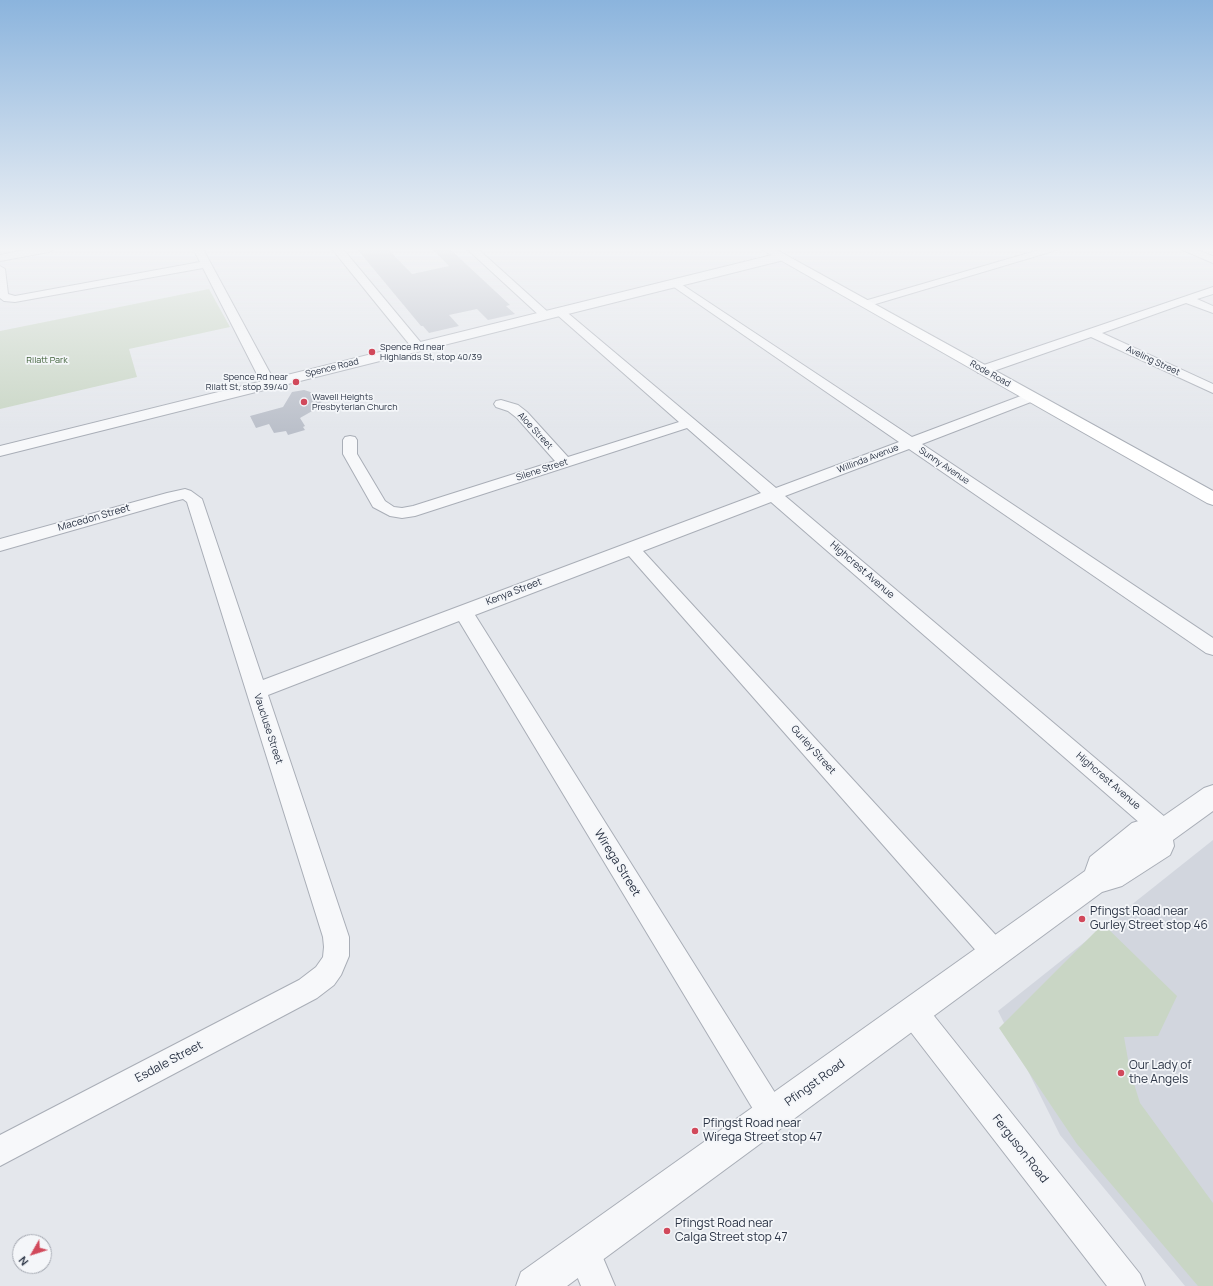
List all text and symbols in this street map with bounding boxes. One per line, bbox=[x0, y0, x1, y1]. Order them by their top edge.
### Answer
place label: Spence Rd near Highlands St, stop 40/39 bbox=[380, 342, 482, 363]
street label: Aveling Street bbox=[1124, 344, 1182, 378]
marker: Spence Rd near Highlands St, stop 40/39 bbox=[367, 347, 377, 357]
park label: Rilatt Park bbox=[26, 355, 68, 365]
street label: Spence Road bbox=[304, 356, 360, 380]
street label: Rode Road bbox=[968, 358, 1012, 390]
place label: Spence Rd near Rilatt St, stop 39/40 bbox=[206, 372, 288, 393]
marker: Spence Rd near Rilatt St, stop 39/40 bbox=[291, 377, 301, 387]
place label: Wavell Heights Presbyterian Church bbox=[312, 392, 398, 413]
marker: Wavell Heights Presbyterian Church bbox=[299, 397, 309, 407]
street label: Aloe Street bbox=[515, 410, 555, 452]
street label: Willinda Avenue bbox=[836, 442, 900, 476]
street label: Sunny Avenue bbox=[917, 445, 971, 487]
street label: Silene Street bbox=[515, 457, 569, 483]
street label: Macedon Street bbox=[57, 502, 131, 534]
street label: Highcrest Avenue bbox=[827, 539, 897, 601]
street label: Kenya Street bbox=[484, 576, 544, 608]
street label: Vaucluse Street bbox=[251, 692, 285, 766]
street label: Gurley Street bbox=[788, 723, 838, 777]
street label: Highcrest Avenue bbox=[1073, 750, 1143, 812]
street label: Wirega Street bbox=[591, 827, 643, 899]
place label: Pfingst Road near Gurley Street stop 46 bbox=[1090, 905, 1208, 933]
marker: Pfingst Road near Gurley Street stop 46 bbox=[1077, 914, 1087, 924]
street label: Esdale Street bbox=[133, 1038, 205, 1086]
street label: Pfingst Road bbox=[782, 1056, 848, 1110]
place label: Our Lady of the Angels bbox=[1129, 1059, 1192, 1087]
marker: Our Lady of the Angels bbox=[1116, 1068, 1126, 1078]
street label: Ferguson Road bbox=[989, 1112, 1051, 1186]
place label: Pfingst Road near Wirega Street stop 47 bbox=[703, 1117, 822, 1145]
marker: Pfingst Road near Wirega Street stop 47 bbox=[690, 1126, 700, 1136]
place label: Pfingst Road near Calga Street stop 47 bbox=[675, 1217, 787, 1245]
marker: Pfingst Road near Calga Street stop 47 bbox=[662, 1226, 672, 1236]
north arrow bbox=[12, 1234, 52, 1274]
text: N bbox=[15, 1253, 31, 1269]

